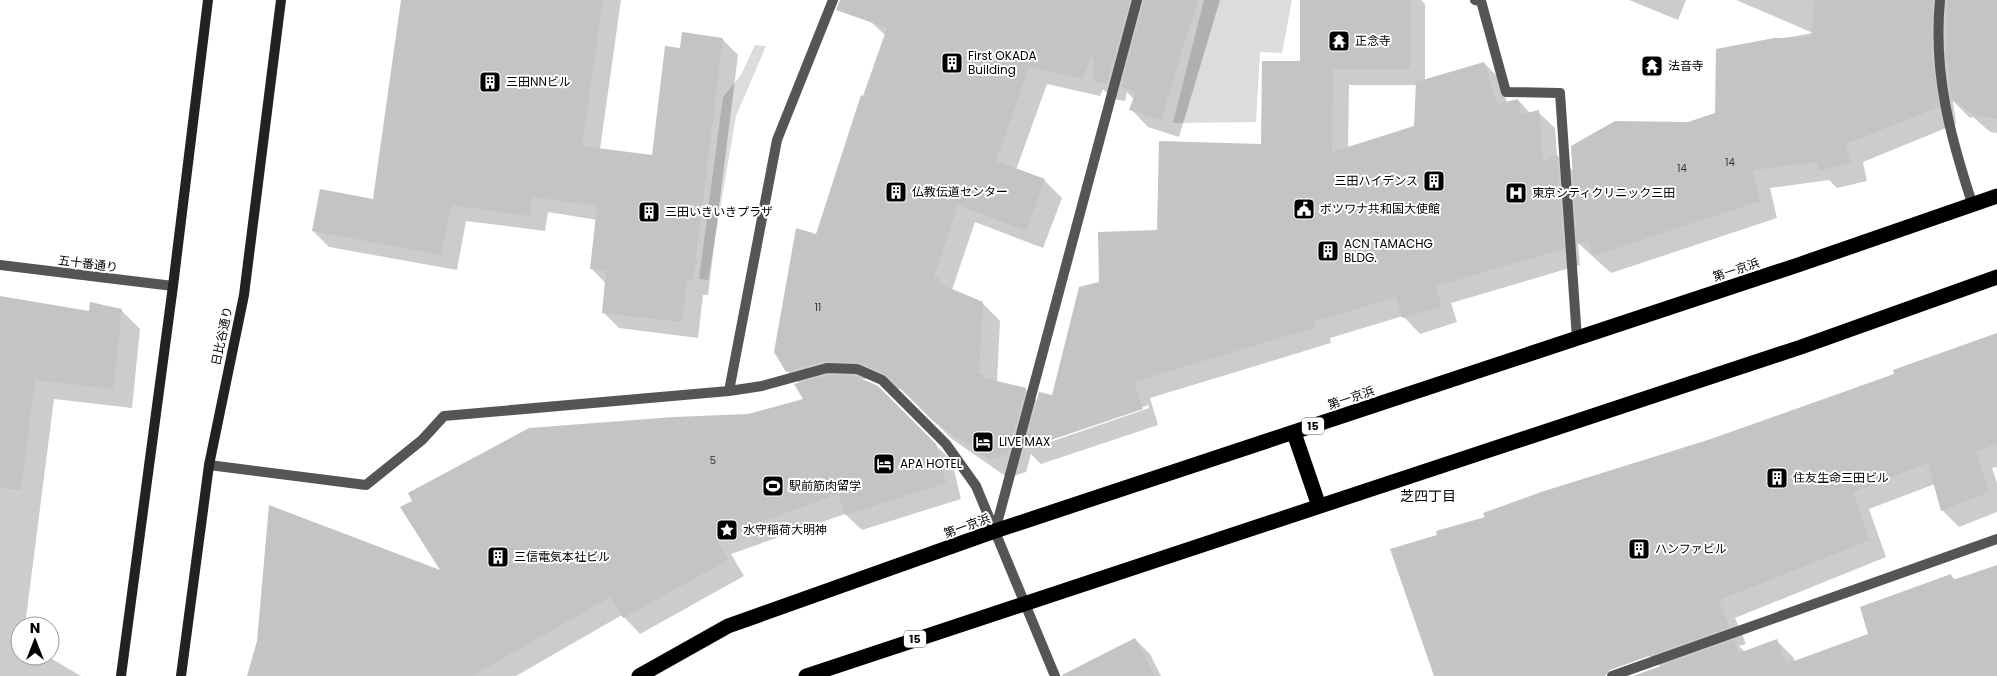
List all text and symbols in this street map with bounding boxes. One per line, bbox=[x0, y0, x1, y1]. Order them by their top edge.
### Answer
temple icon: 正念寺 bbox=[1327, 29, 1351, 53]
place label: 正念寺 bbox=[1355, 32, 1391, 49]
place label: First OKADA Building bbox=[968, 47, 1037, 78]
building icon: First OKADA Building bbox=[940, 51, 964, 75]
temple icon: 法音寺 bbox=[1640, 54, 1664, 78]
place label: 法音寺 bbox=[1668, 57, 1704, 74]
building icon: 三田NNビル bbox=[478, 70, 502, 94]
place label: 三田NNビル bbox=[506, 73, 571, 90]
house number: 14 bbox=[1725, 155, 1735, 170]
house number: 14 bbox=[1677, 161, 1687, 176]
building icon: 三田ハイデンス bbox=[1422, 169, 1446, 193]
place label: 三田ハイデンス bbox=[1334, 172, 1418, 189]
building icon: 仏教伝道センター bbox=[884, 180, 908, 204]
hospital icon: 東京シティクリニック三田 bbox=[1504, 181, 1528, 205]
place label: 仏教伝道センター bbox=[912, 183, 1008, 200]
place label: 東京シティクリニック三田 bbox=[1532, 184, 1675, 201]
public building icon: ボツワナ共和国大使館 bbox=[1292, 197, 1316, 221]
building icon: 三田いきいきプラザ bbox=[637, 200, 661, 224]
place label: ボツワナ共和国大使館 bbox=[1320, 200, 1440, 217]
place label: 三田いきいきプラザ bbox=[665, 203, 773, 220]
place label: ACN TAMACHG BLDG. bbox=[1344, 235, 1433, 266]
building icon: ACN TAMACHG BLDG. bbox=[1316, 239, 1340, 263]
street label: 五十番通り bbox=[57, 251, 119, 276]
street label: 第一京浜 bbox=[1710, 254, 1761, 285]
house number: 11 bbox=[815, 300, 821, 315]
street label: 日比谷通り bbox=[207, 305, 236, 367]
street label: 第一京浜 bbox=[1325, 382, 1376, 413]
road number: 15 bbox=[1302, 418, 1324, 434]
hotel icon: LIVE MAX bbox=[971, 430, 995, 454]
place label: LIVE MAX bbox=[999, 433, 1050, 450]
hotel icon: APA HOTEL bbox=[872, 452, 896, 476]
house number: 5 bbox=[710, 453, 716, 468]
place label: APA HOTEL bbox=[900, 455, 962, 472]
building icon: 住友生命三田ビル bbox=[1765, 466, 1789, 490]
place label: 住友生命三田ビル bbox=[1793, 469, 1889, 486]
sports icon: 駅前筋肉留学 bbox=[761, 474, 785, 498]
place label: 駅前筋肉留学 bbox=[789, 477, 861, 494]
district label: 芝四丁目 bbox=[1400, 486, 1456, 506]
street label: 第一京浜 bbox=[941, 509, 992, 542]
place icon: 水守稲荷大明神 bbox=[715, 518, 739, 542]
place label: 水守稲荷大明神 bbox=[743, 521, 827, 538]
building icon: ハンファビル bbox=[1627, 537, 1651, 561]
place label: ハンファビル bbox=[1655, 540, 1727, 557]
building icon: 三信電気本社ビル bbox=[486, 545, 510, 569]
place label: 三信電気本社ビル bbox=[514, 548, 610, 565]
north arrow bbox=[10, 616, 60, 666]
text: N bbox=[30, 618, 40, 638]
road number: 15 bbox=[904, 630, 926, 648]

